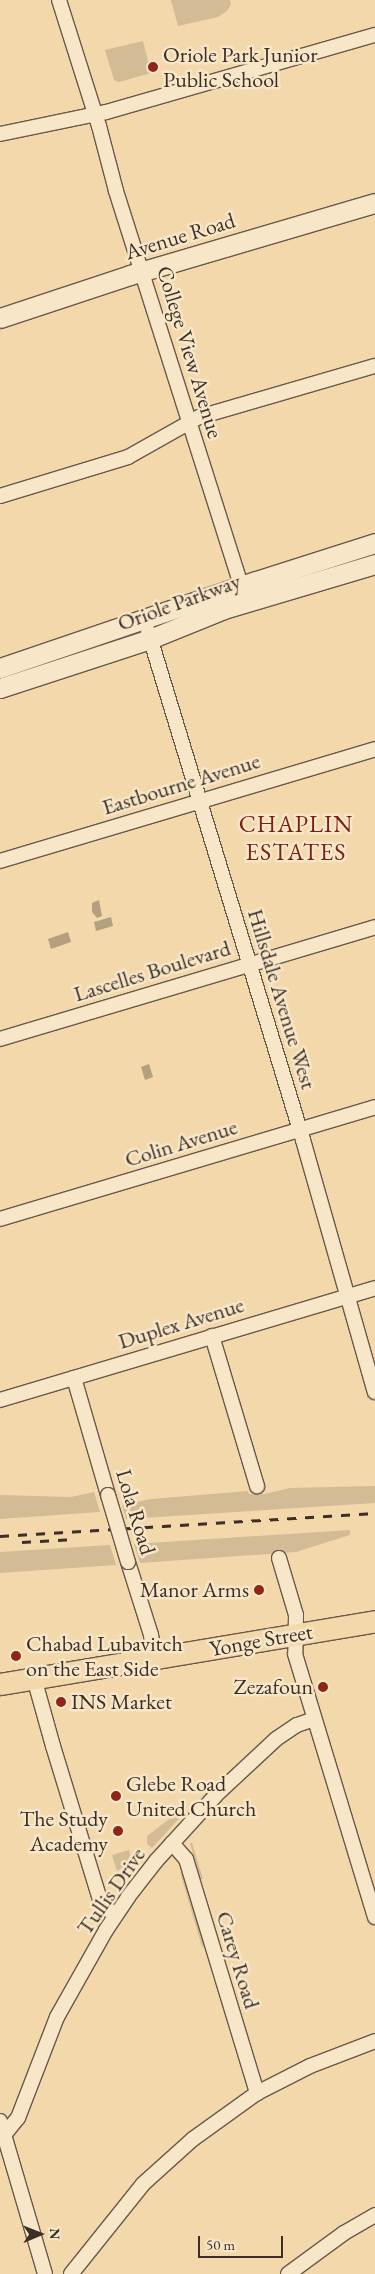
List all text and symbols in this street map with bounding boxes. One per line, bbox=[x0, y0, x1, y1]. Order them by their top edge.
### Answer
place label: Oriole Park Junior Public School bbox=[163, 41, 318, 92]
marker: Oriole Park Junior Public School bbox=[147, 61, 159, 73]
street label: Avenue Road bbox=[122, 207, 238, 265]
street label: College View Avenue bbox=[151, 263, 229, 441]
street label: Oriole Parkway bbox=[114, 568, 244, 636]
street label: Eastbourne Avenue bbox=[99, 747, 263, 821]
district label: CHAPLIN ESTATES bbox=[238, 810, 354, 866]
street label: Hillsdale Avenue West bbox=[242, 906, 322, 1092]
street label: Lascelles Boulevard bbox=[71, 935, 233, 1007]
street label: Colin Avenue bbox=[122, 1113, 240, 1173]
street label: Duplex Avenue bbox=[115, 1291, 247, 1355]
street label: Lola Road bbox=[111, 1466, 161, 1558]
place label: Manor Arms bbox=[140, 1577, 249, 1603]
marker: Manor Arms bbox=[253, 1584, 265, 1596]
street label: Yonge Street bbox=[208, 1618, 314, 1662]
place label: Chabad Lubavitch on the East Side bbox=[26, 1630, 183, 1682]
marker: Chabad Lubavitch on the East Side bbox=[10, 1650, 22, 1662]
place label: Zezafoun bbox=[234, 1674, 313, 1700]
marker: Zezafoun bbox=[317, 1681, 329, 1693]
place label: INS Market bbox=[71, 1689, 172, 1715]
marker: INS Market bbox=[55, 1696, 67, 1708]
place label: Glebe Road United Church bbox=[126, 1770, 256, 1822]
marker: Glebe Road United Church bbox=[110, 1790, 122, 1802]
place label: The Study Academy bbox=[19, 1805, 108, 1856]
marker: The Study Academy bbox=[112, 1825, 124, 1837]
street label: Tullis Drive bbox=[71, 1842, 151, 1940]
street label: Carey Road bbox=[211, 1908, 265, 2012]
north arrow bbox=[15, 2209, 65, 2259]
scale bar bbox=[200, 2226, 285, 2258]
text: N bbox=[46, 2228, 64, 2240]
text: 50 m bbox=[206, 2235, 235, 2254]

